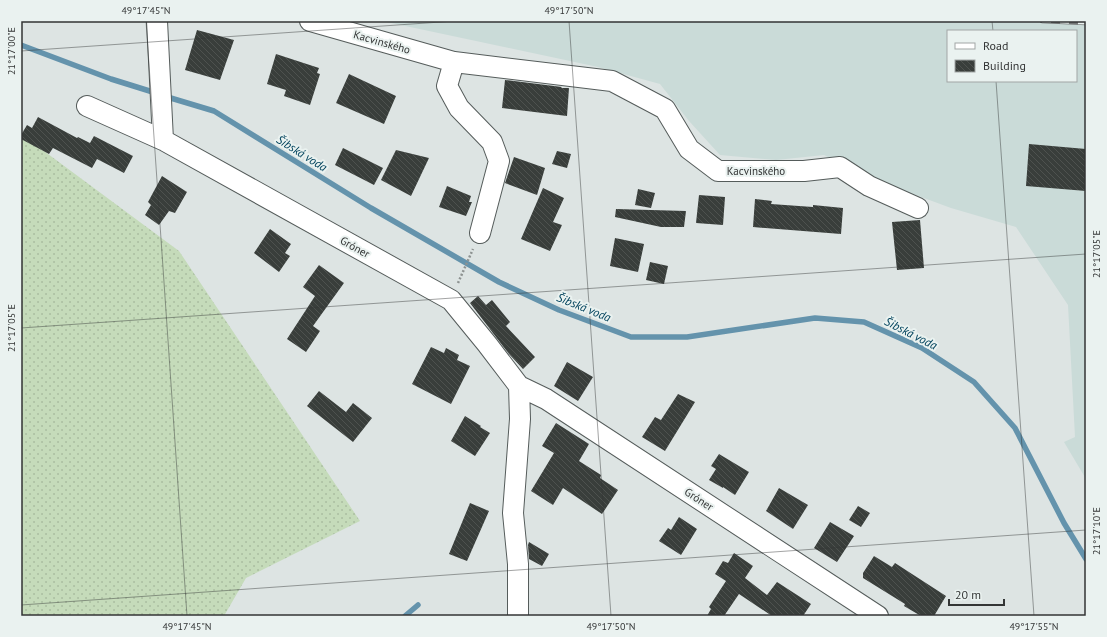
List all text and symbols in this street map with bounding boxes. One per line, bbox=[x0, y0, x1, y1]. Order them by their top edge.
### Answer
text: 49°17'45"N bbox=[121, 4, 171, 17]
text: 49°17'50"N bbox=[544, 4, 594, 17]
text: 21°17'00"E bbox=[5, 27, 18, 75]
street label: Kacvinského bbox=[352, 27, 412, 57]
legend bbox=[947, 30, 1077, 82]
text: Road bbox=[983, 38, 1008, 53]
text: Building bbox=[983, 58, 1026, 73]
water label: Šibská voda bbox=[274, 132, 330, 175]
street label: Kacvinského bbox=[727, 164, 785, 178]
text: 21°17'05"E bbox=[1090, 230, 1103, 278]
street label: Gróner bbox=[338, 233, 372, 261]
water label: Šibská voda bbox=[555, 289, 613, 325]
text: 21°17'05"E bbox=[5, 304, 18, 352]
water label: Šibská voda bbox=[882, 313, 940, 353]
street label: Gróner bbox=[682, 484, 716, 514]
text: 21°17'10"E bbox=[1090, 507, 1103, 555]
scale bar bbox=[949, 581, 1004, 607]
text: 20 m bbox=[955, 587, 981, 602]
text: 49°17'45"N bbox=[162, 620, 212, 633]
text: 49°17'50"N bbox=[586, 620, 636, 633]
text: 49°17'55"N bbox=[1009, 620, 1059, 633]

